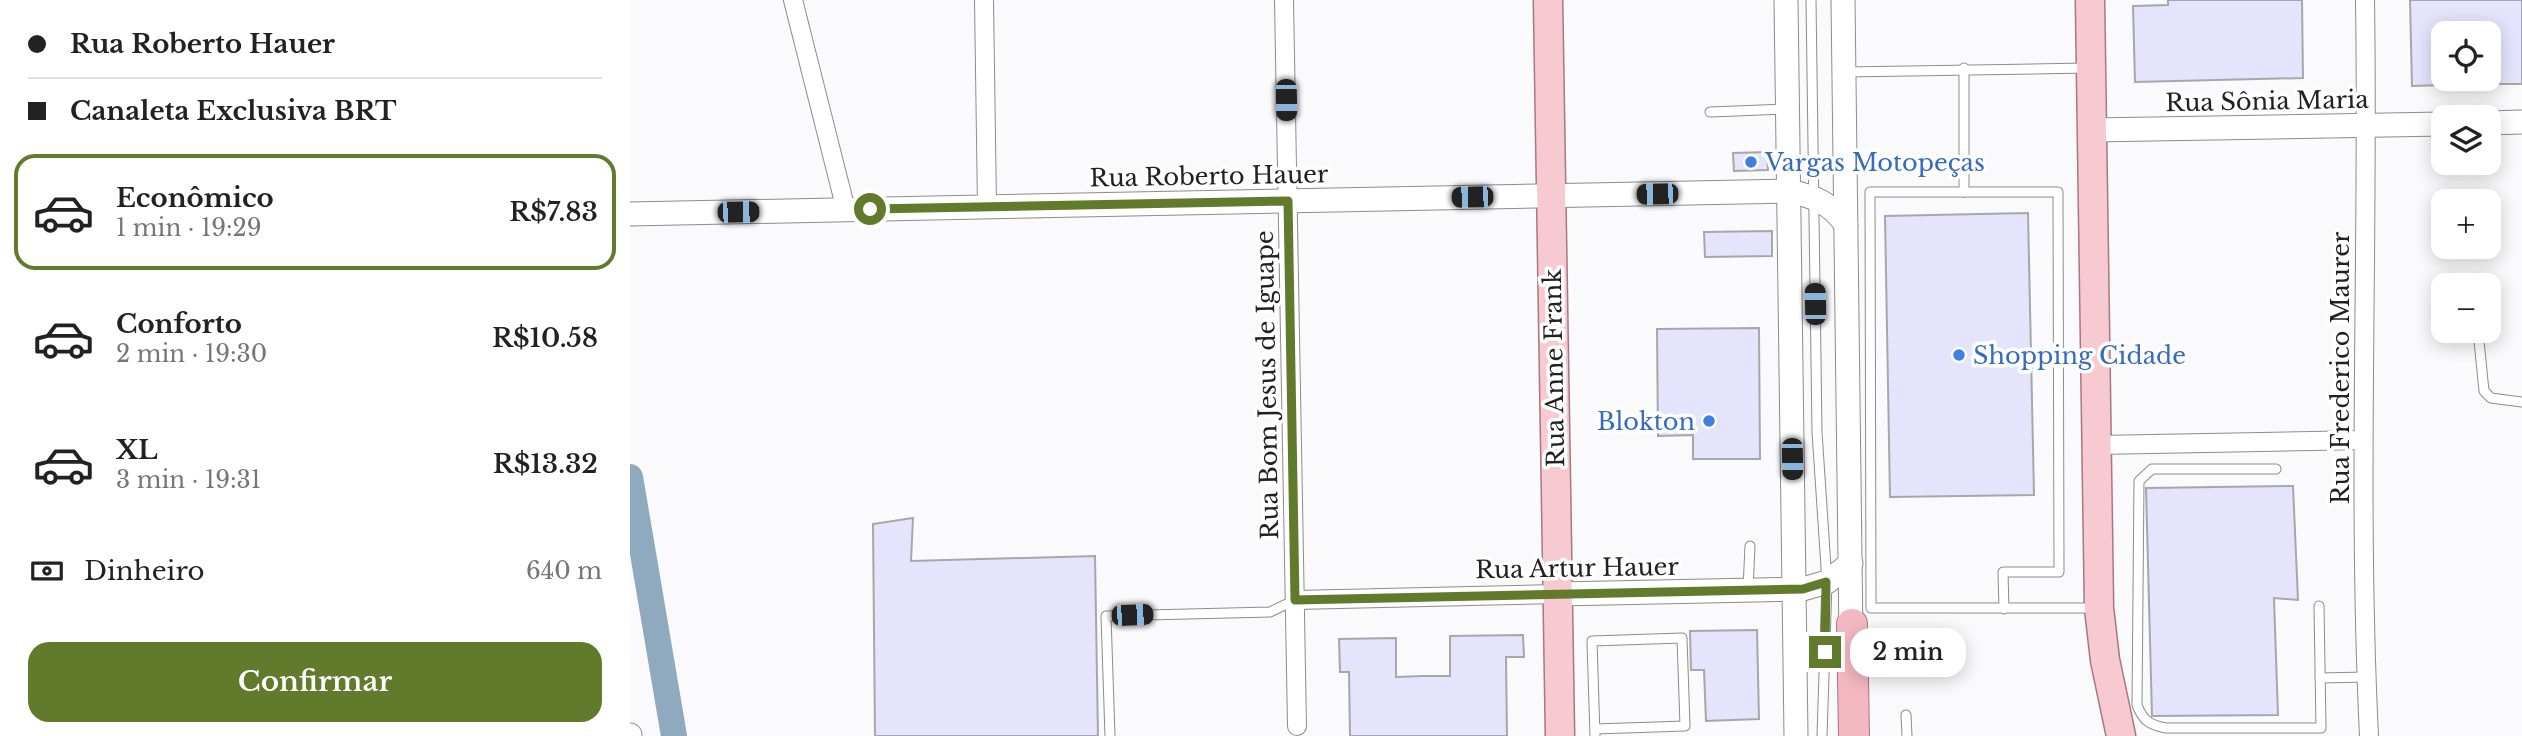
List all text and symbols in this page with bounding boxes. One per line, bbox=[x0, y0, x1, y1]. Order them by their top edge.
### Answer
map controls bbox=[2431, 21, 2501, 343]
button: locate bbox=[2431, 21, 2501, 91]
text: Rua Roberto Hauer bbox=[70, 28, 335, 60]
car bbox=[1276, 79, 1297, 121]
street label: Rua Sônia Maria bbox=[2165, 85, 2369, 117]
text: Canaleta Exclusiva BRT bbox=[70, 95, 397, 127]
button: layers bbox=[2431, 105, 2501, 175]
place label: Vargas Motopeças bbox=[1764, 148, 1985, 177]
marker: Vargas Motopeças bbox=[1743, 154, 1759, 170]
street label: Rua Roberto Hauer bbox=[1089, 159, 1329, 193]
icon: car bbox=[32, 181, 95, 244]
text: Econômico bbox=[116, 182, 274, 214]
car bbox=[1636, 183, 1679, 205]
car bbox=[1451, 186, 1494, 208]
button: + bbox=[2431, 189, 2501, 259]
route start bbox=[854, 193, 886, 225]
text: R$7.83 bbox=[509, 196, 598, 228]
car bbox=[717, 201, 760, 223]
text: 1 min · 19:29 bbox=[116, 214, 262, 242]
street label: Rua Bom Jesus de Iguape bbox=[1250, 230, 1284, 540]
street label: Rua Frederico Maurer bbox=[2326, 231, 2355, 504]
street label: Rua Anne Frank bbox=[1538, 268, 1570, 467]
button: − bbox=[2431, 273, 2501, 343]
car bbox=[1805, 283, 1826, 325]
icon: car bbox=[32, 307, 95, 370]
text: Conforto bbox=[116, 308, 242, 340]
text: R$10.58 bbox=[492, 322, 598, 354]
text: 2 min · 19:30 bbox=[116, 340, 267, 368]
place label: Shopping Cidade bbox=[1973, 341, 2186, 370]
marker: Shopping Cidade bbox=[1951, 347, 1967, 363]
place label: Blokton bbox=[1597, 407, 1695, 436]
marker: Blokton bbox=[1701, 413, 1717, 429]
icon: car bbox=[32, 433, 95, 496]
text: XL bbox=[116, 434, 158, 466]
car bbox=[1782, 438, 1803, 480]
text: R$13.32 bbox=[493, 448, 598, 480]
text: 3 min · 19:31 bbox=[116, 466, 261, 494]
icon: cash bbox=[28, 552, 66, 590]
street label: Rua Artur Hauer bbox=[1475, 552, 1680, 584]
text: Dinheiro bbox=[84, 555, 205, 587]
text: 640 m bbox=[526, 557, 602, 585]
car bbox=[1111, 604, 1154, 626]
callout: 2 min bbox=[1850, 628, 1965, 676]
route end bbox=[1809, 636, 1841, 668]
text: 2 min bbox=[1873, 638, 1943, 666]
button: Confirmar bbox=[28, 642, 602, 722]

